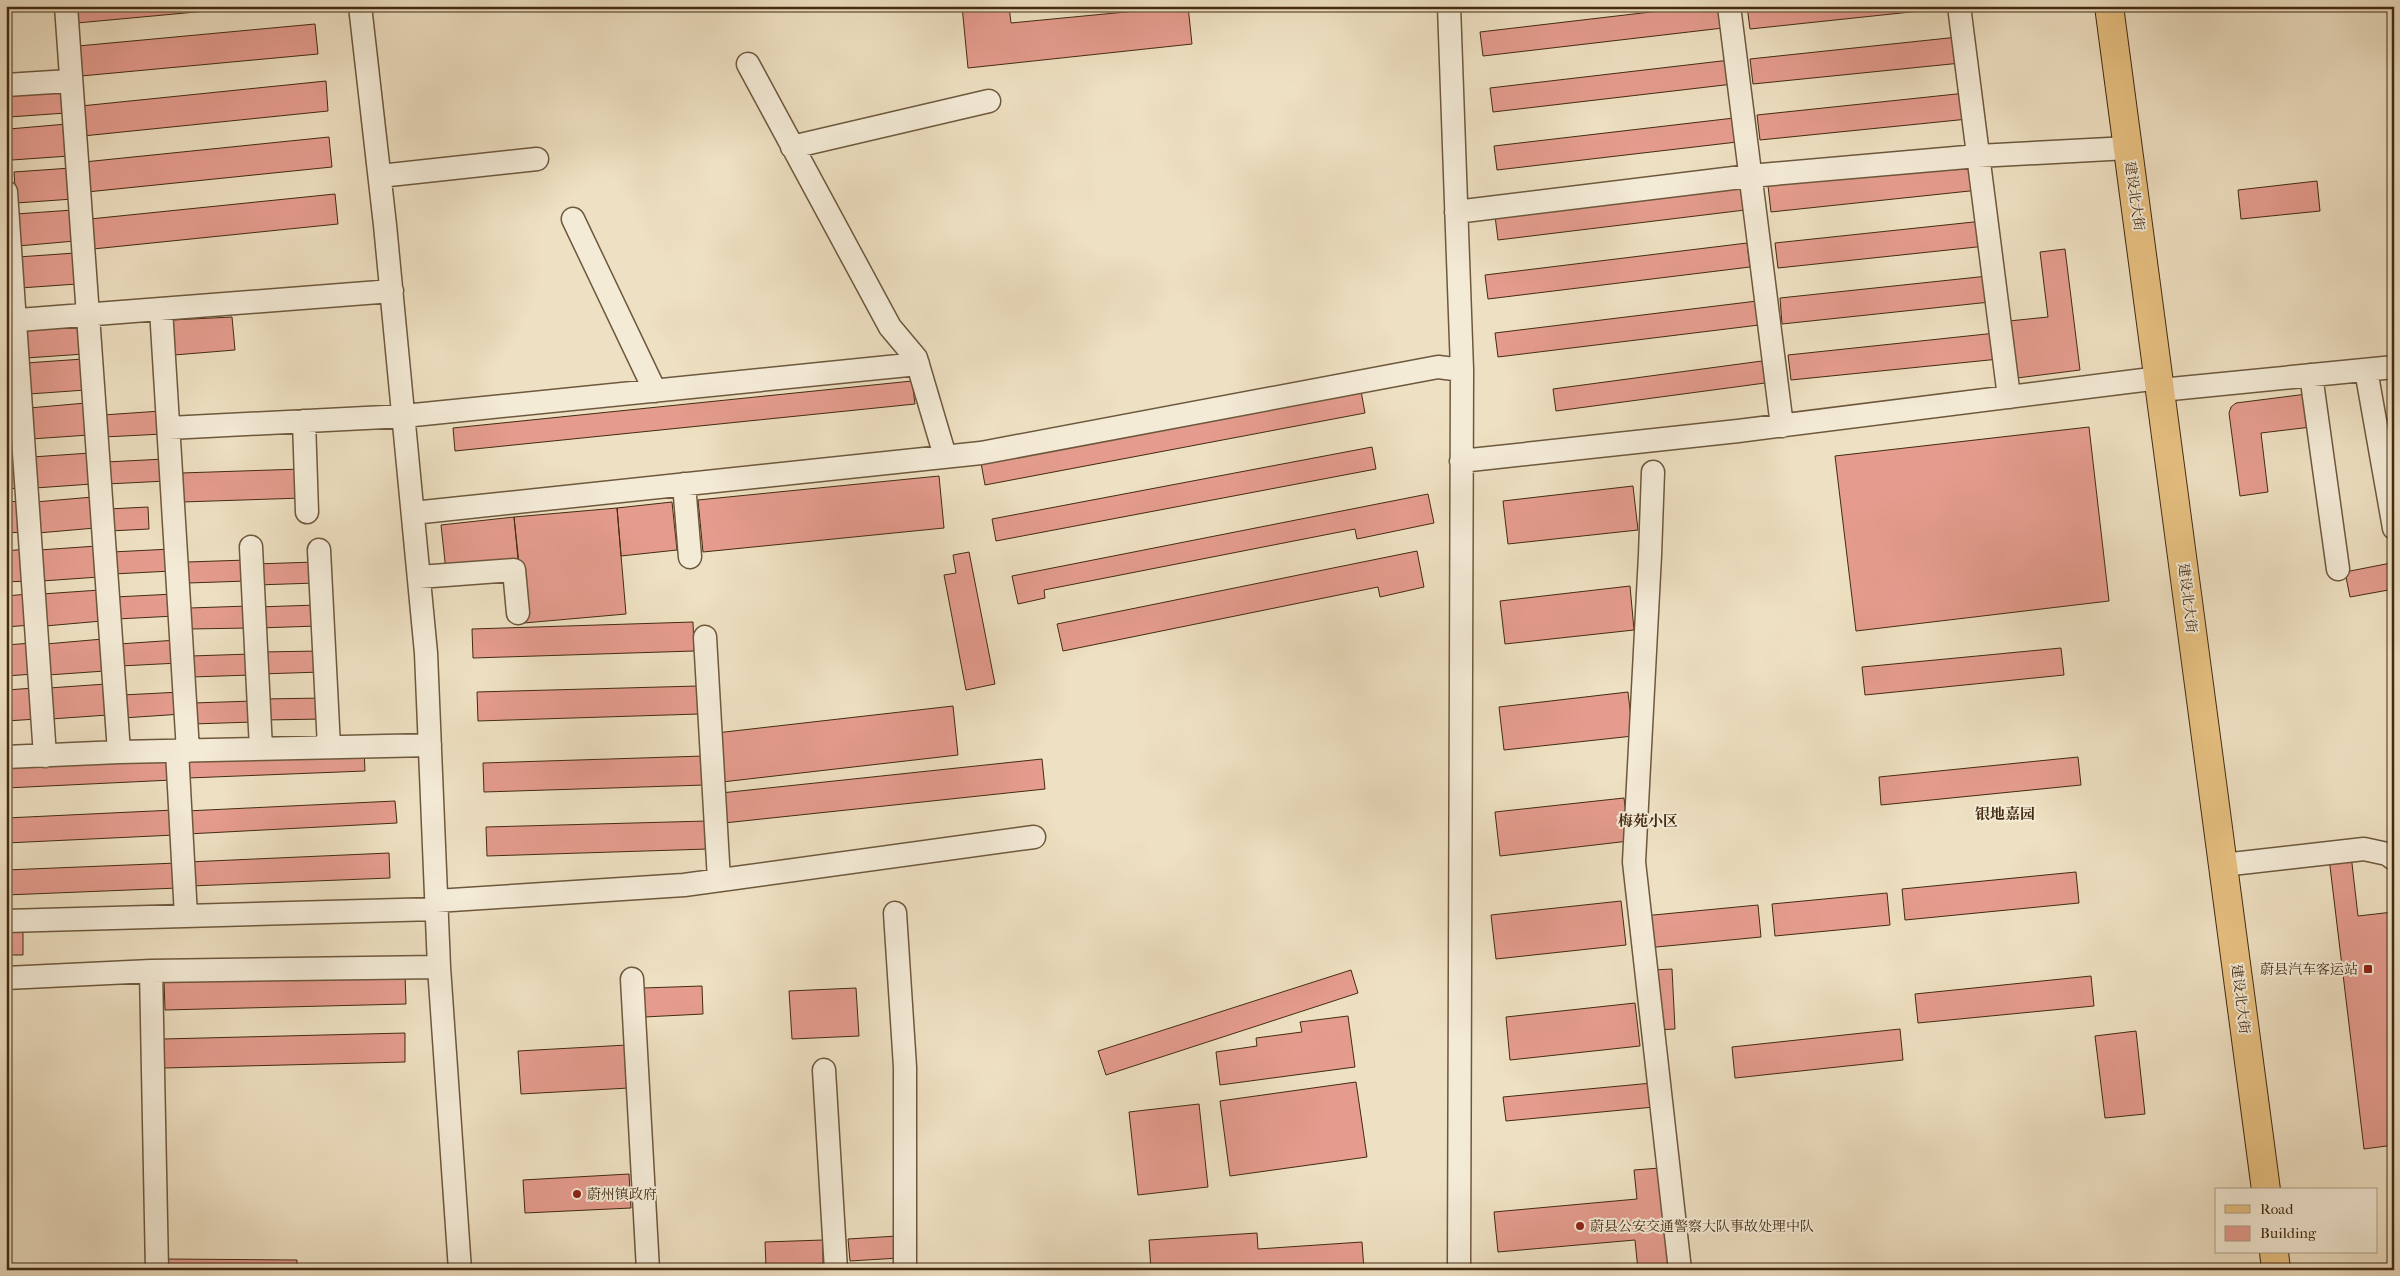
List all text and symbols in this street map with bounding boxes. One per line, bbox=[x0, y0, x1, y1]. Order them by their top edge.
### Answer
street label: 建设北大街 bbox=[2121, 160, 2148, 232]
street label: 建设北大街 bbox=[2175, 562, 2200, 634]
district label: 银地嘉园 bbox=[1975, 805, 2035, 823]
district label: 梅苑小区 bbox=[1618, 812, 1678, 830]
place label: 蔚县汽车客运站 bbox=[2260, 961, 2358, 978]
street label: 建设北大街 bbox=[2228, 963, 2253, 1035]
marker: 蔚县汽车客运站 bbox=[2362, 963, 2374, 975]
place label: 蔚州镇政府 bbox=[587, 1186, 657, 1203]
marker: 蔚州镇政府 bbox=[571, 1188, 583, 1200]
legend bbox=[2215, 1188, 2378, 1254]
text: Road bbox=[2260, 1200, 2294, 1218]
place label: 蔚县公安交通警察大队事故处理中队 bbox=[1590, 1218, 1814, 1235]
marker: 蔚县公安交通警察大队事故处理中队 bbox=[1574, 1220, 1586, 1232]
text: Building bbox=[2260, 1224, 2317, 1242]

